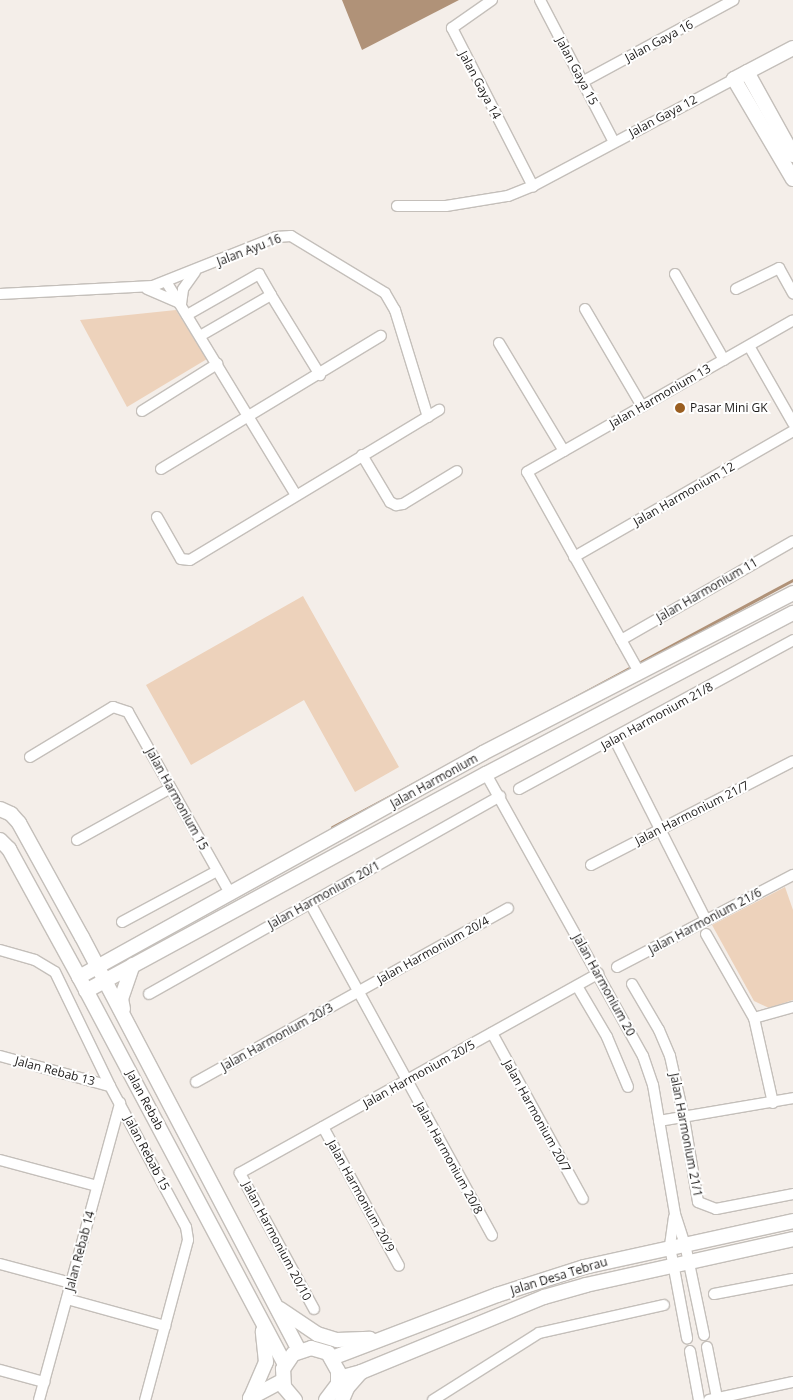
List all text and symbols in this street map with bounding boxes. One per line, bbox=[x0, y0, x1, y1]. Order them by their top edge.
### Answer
street label: Jalan Gaya 16 bbox=[623, 17, 695, 65]
street label: Jalan Gaya 15 bbox=[553, 35, 601, 107]
street label: Jalan Gaya 14 bbox=[456, 49, 504, 121]
street label: Jalan Gaya 12 bbox=[627, 92, 699, 140]
street label: Jalan Ayu 16 bbox=[215, 231, 283, 269]
street label: Jalan Harmonium 13 bbox=[607, 361, 713, 431]
place label: Pasar Mini GK bbox=[690, 401, 768, 415]
marker: Pasar Mini GK bbox=[674, 402, 686, 414]
street label: Jalan Harmonium 12 bbox=[631, 459, 737, 529]
street label: Jalan Harmonium 11 bbox=[654, 555, 760, 625]
street label: Jalan Harmonium 21/8 bbox=[599, 679, 715, 753]
street label: Jalan Harmonium 15 bbox=[143, 745, 211, 853]
street label: Jalan Harmonium bbox=[388, 751, 480, 811]
street label: Jalan Harmonium 21/7 bbox=[633, 778, 751, 848]
street label: Jalan Harmonium 20/1 bbox=[266, 858, 382, 932]
street label: Jalan Harmonium 21/6 bbox=[646, 885, 764, 957]
street label: Jalan Harmonium 20/4 bbox=[375, 913, 491, 987]
street label: Jalan Harmonium 20 bbox=[570, 931, 638, 1039]
street label: Jalan Harmonium 20/3 bbox=[219, 1000, 335, 1074]
street label: Jalan Harmonium 20/5 bbox=[361, 1037, 477, 1111]
street label: Jalan Rebab 13 bbox=[13, 1053, 97, 1089]
street label: Jalan Harmonium 20/7 bbox=[500, 1058, 574, 1174]
street label: Jalan Rebab bbox=[123, 1068, 167, 1132]
street label: Jalan Harmonium 21/1 bbox=[667, 1072, 705, 1198]
street label: Jalan Harmonium 20/8 bbox=[412, 1100, 486, 1216]
street label: Jalan Rebab 15 bbox=[121, 1113, 173, 1193]
street label: Jalan Harmonium 20/9 bbox=[324, 1138, 398, 1254]
street label: Jalan Harmonium 20/10 bbox=[240, 1179, 314, 1303]
street label: Jalan Rebab 14 bbox=[62, 1209, 98, 1293]
street label: Jalan Desa Tebrau bbox=[509, 1254, 609, 1298]

